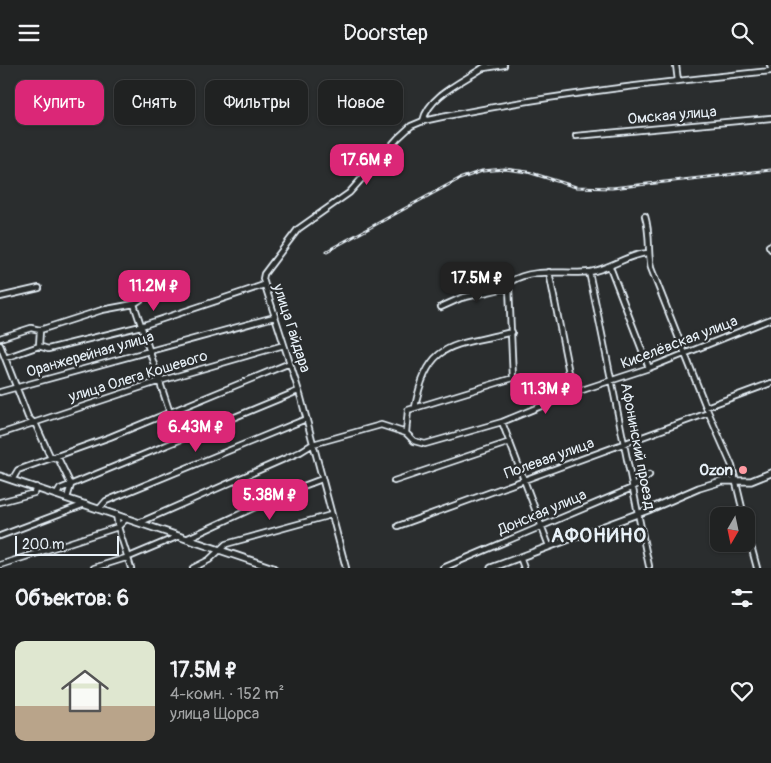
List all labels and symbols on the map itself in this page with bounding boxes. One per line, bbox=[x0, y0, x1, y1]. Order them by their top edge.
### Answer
street label: Омская улица bbox=[627, 102, 717, 129]
pin: 17.6M ₽ bbox=[321, 143, 413, 186]
pin: 17.5M ₽ bbox=[431, 261, 523, 304]
pin: 11.2M ₽ bbox=[108, 269, 200, 312]
street label: улица Гайдара bbox=[268, 281, 315, 375]
street label: Киселёвская улица bbox=[618, 311, 740, 373]
street label: Оранжерейная улица bbox=[24, 327, 156, 382]
street label: улица Олега Кошевого bbox=[66, 346, 210, 407]
pin: 11.3M ₽ bbox=[500, 373, 592, 415]
street label: Афонинский проезд bbox=[616, 381, 659, 511]
pin: 6.43M ₽ bbox=[150, 411, 242, 453]
street label: Полевая улица bbox=[502, 433, 597, 484]
place label: Ozon bbox=[699, 461, 733, 480]
marker: Ozon bbox=[737, 464, 749, 476]
pin: 5.38M ₽ bbox=[224, 479, 316, 521]
street label: Донская улица bbox=[494, 485, 589, 540]
north arrow bbox=[710, 507, 755, 553]
district label: АФОНИНО bbox=[551, 523, 647, 548]
scale bar bbox=[15, 533, 119, 556]

